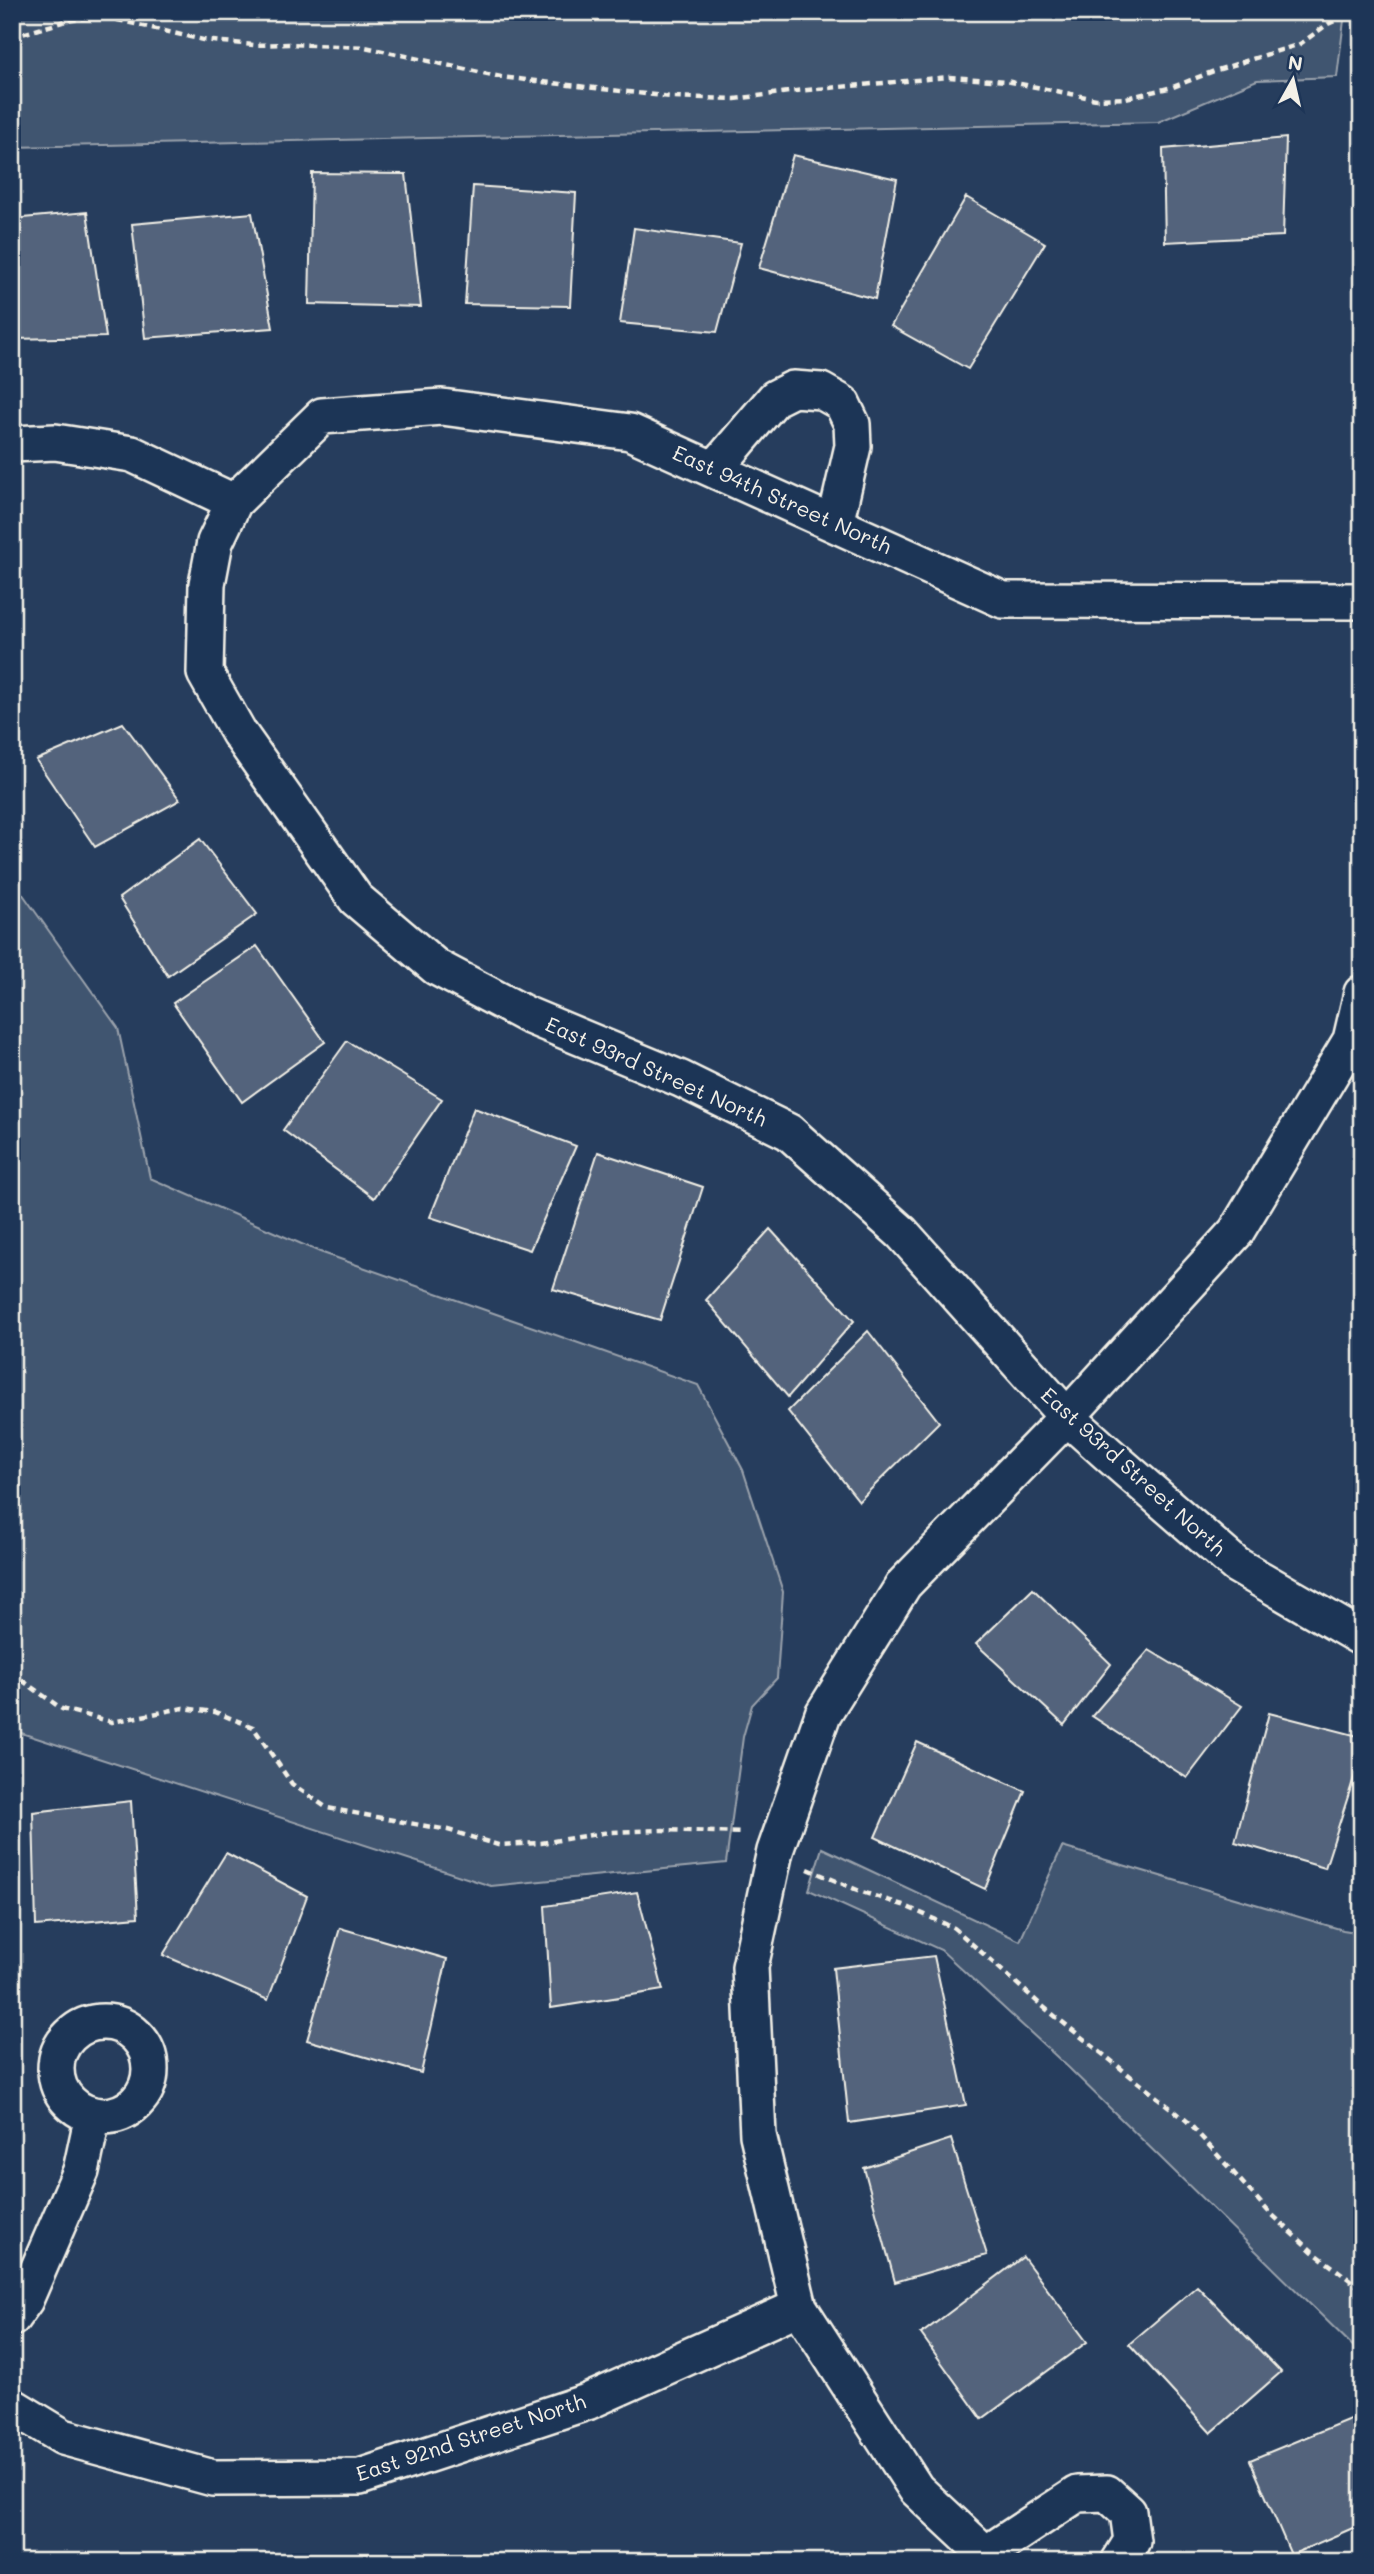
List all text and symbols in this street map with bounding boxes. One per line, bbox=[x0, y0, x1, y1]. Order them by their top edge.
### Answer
north arrow bbox=[1258, 46, 1328, 116]
text: N bbox=[1287, 49, 1304, 76]
street label: East 94th Street North bbox=[669, 438, 896, 559]
street label: East 93rd Street North bbox=[542, 1010, 772, 1132]
street label: East 93rd Street North bbox=[1036, 1381, 1232, 1561]
street label: East 92nd Street North bbox=[352, 2387, 589, 2487]

